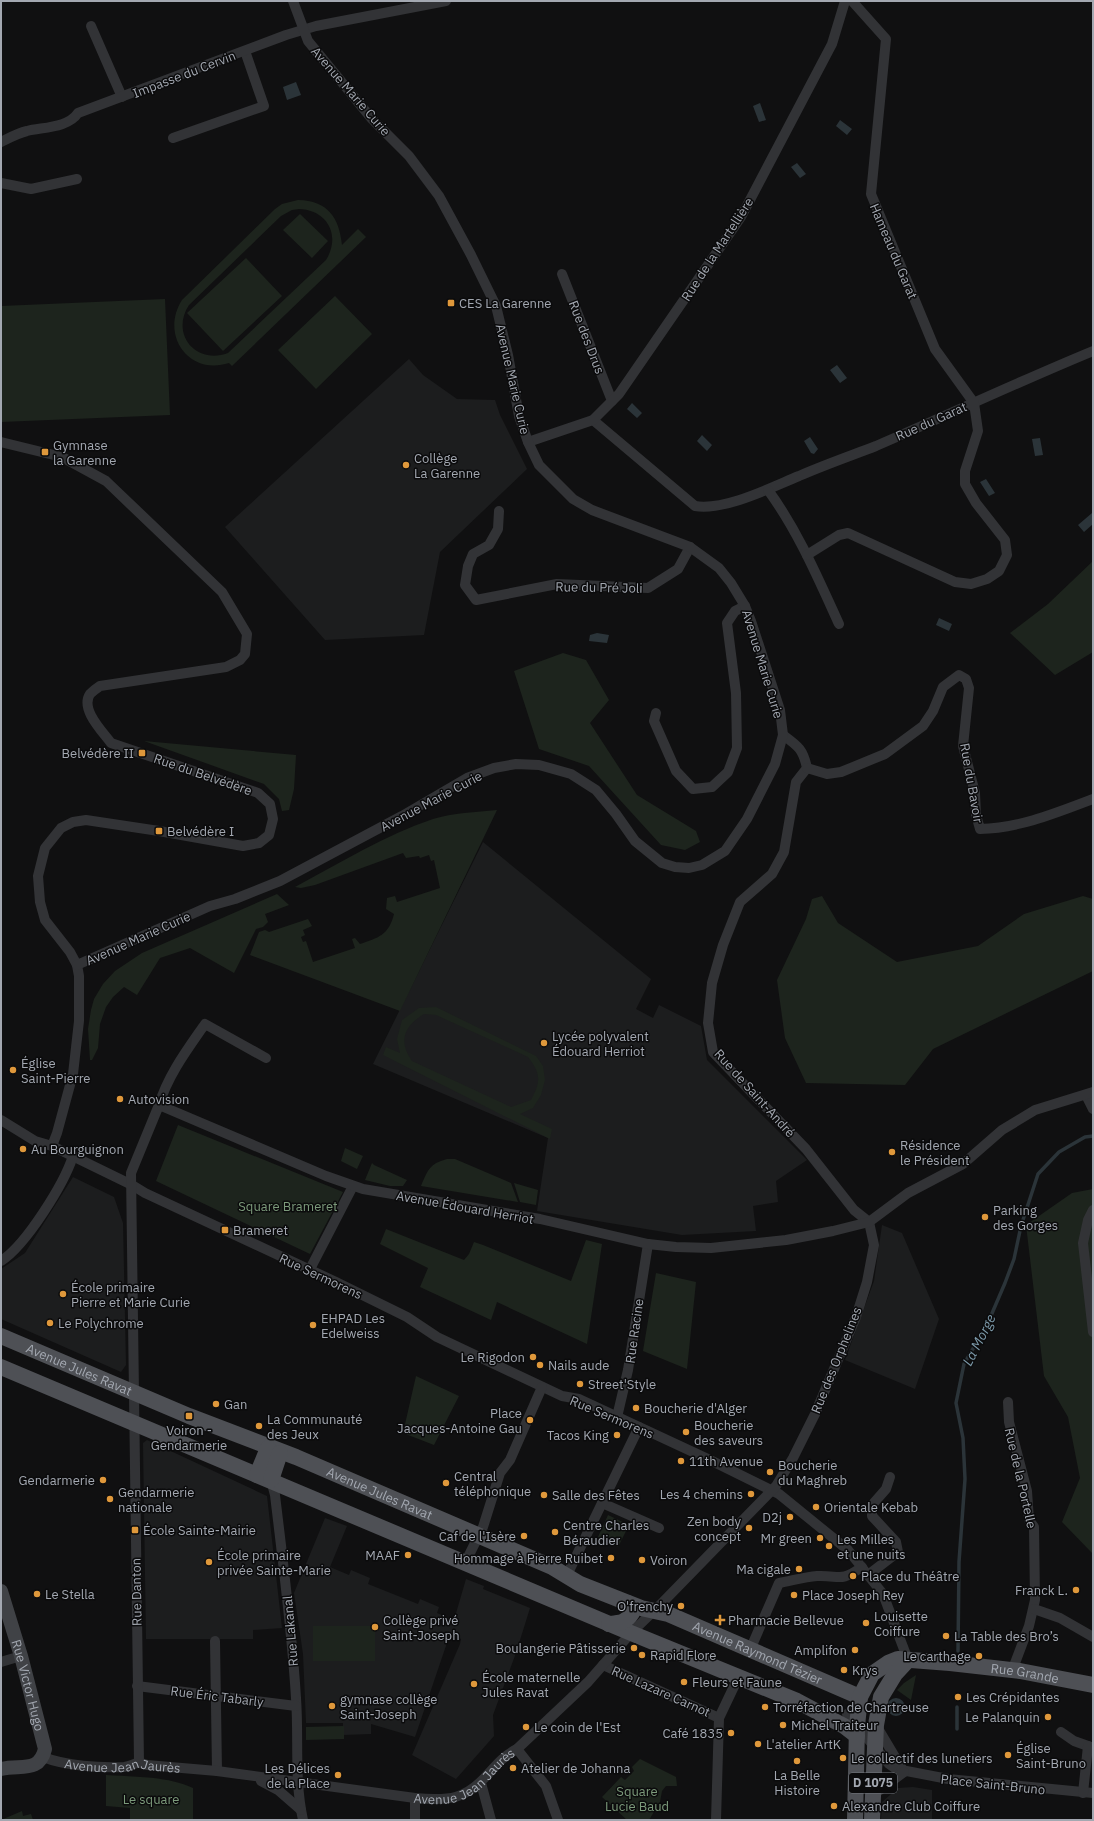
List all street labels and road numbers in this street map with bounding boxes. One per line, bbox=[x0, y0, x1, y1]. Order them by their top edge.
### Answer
street label: Avenue Marie Curie bbox=[307, 43, 394, 139]
street label: Impasse du Cervin bbox=[130, 47, 238, 102]
street label: Rue de la Martellière bbox=[678, 194, 757, 304]
street label: Hameau du Garat bbox=[866, 201, 921, 302]
street label: Rue des Drus bbox=[565, 298, 608, 376]
street label: Avenue Marie Curie bbox=[492, 322, 533, 436]
street label: Rue du Garat bbox=[893, 398, 969, 445]
street label: Rue du Pré Joli bbox=[555, 578, 643, 597]
street label: Avenue Marie Curie bbox=[738, 608, 787, 721]
street label: Rue du Bavoir bbox=[956, 742, 987, 825]
street label: Rue du Belvédère bbox=[151, 750, 254, 799]
street label: Avenue Marie Curie bbox=[377, 767, 485, 835]
street label: Avenue Marie Curie bbox=[83, 908, 193, 969]
street label: Rue de Saint-André bbox=[710, 1046, 799, 1141]
street label: Avenue Édouard Herriot bbox=[395, 1187, 535, 1228]
street label: Rue Sermorens bbox=[277, 1250, 365, 1303]
street label: Rue Racine bbox=[622, 1298, 647, 1365]
street label: Rue des Orphelines bbox=[807, 1304, 866, 1416]
street label: Avenue Jules Ravat bbox=[23, 1340, 135, 1400]
street label: Rue Sermorens bbox=[567, 1392, 656, 1443]
street label: Rue de la Portelle bbox=[1001, 1426, 1040, 1530]
street label: Avenue Jules Ravat bbox=[324, 1463, 435, 1524]
street label: Rue Danton bbox=[127, 1558, 146, 1626]
street label: Rue Lakanal bbox=[279, 1594, 302, 1667]
street label: Avenue Raymond Tézier bbox=[690, 1618, 825, 1689]
street label: Rue Victor Hugo bbox=[7, 1637, 48, 1733]
street label: Rue Grande bbox=[990, 1660, 1060, 1687]
street label: Rue Lazare Carnot bbox=[609, 1662, 713, 1721]
street label: Rue Éric Tabarly bbox=[169, 1682, 265, 1711]
street label: Avenue Jean Jaurès bbox=[413, 1744, 518, 1808]
street label: Avenue Jean Jaurès bbox=[63, 1755, 181, 1777]
street label: Place Saint-Bruno bbox=[940, 1771, 1046, 1798]
road number: D 1075 bbox=[849, 1773, 897, 1793]

